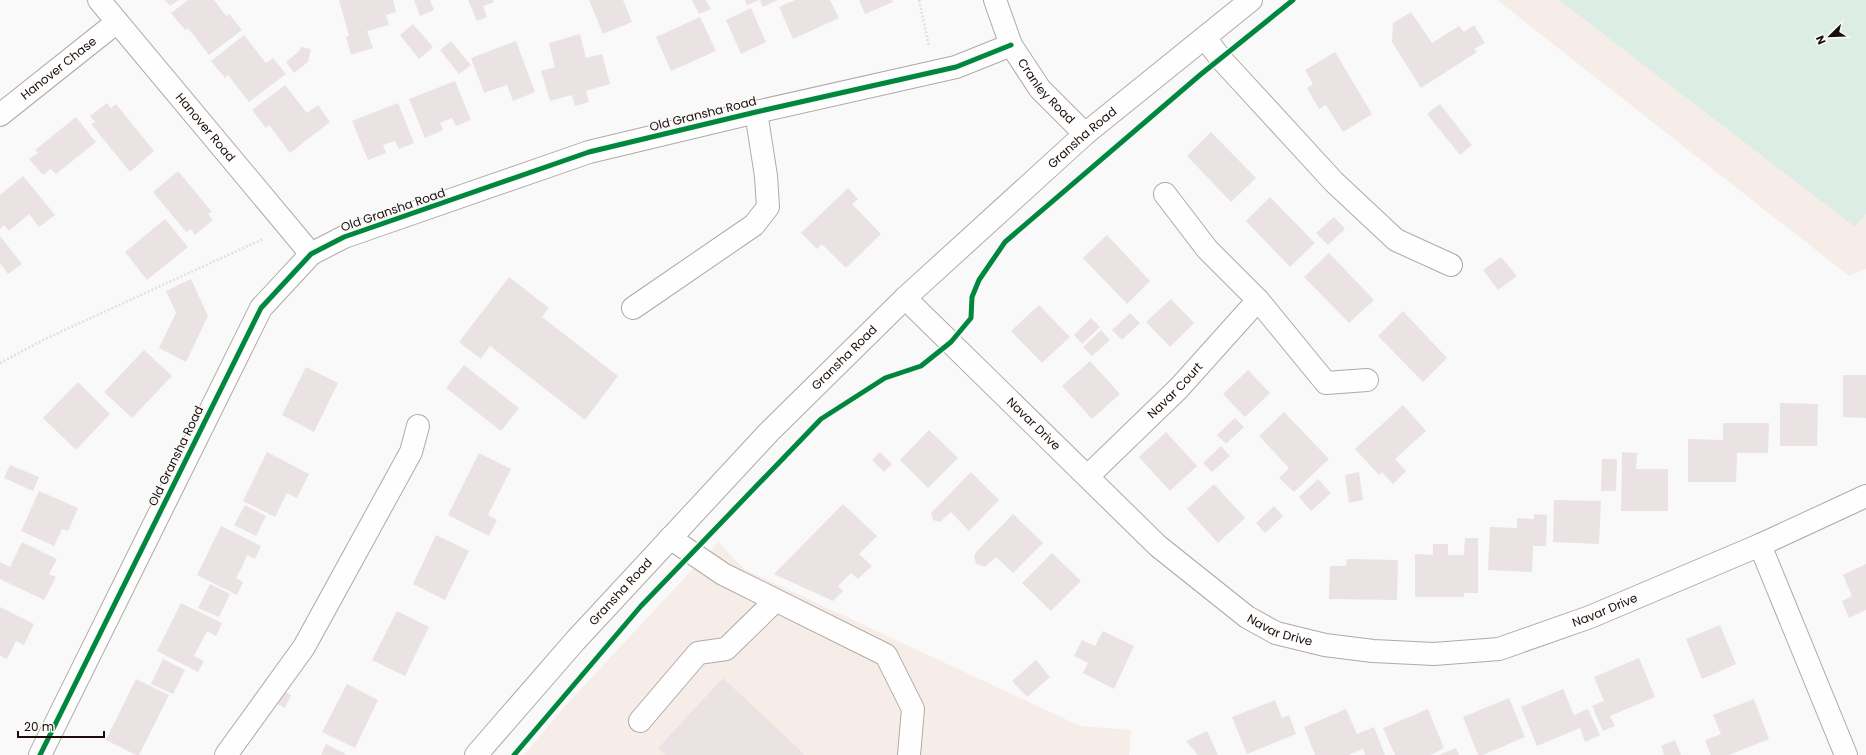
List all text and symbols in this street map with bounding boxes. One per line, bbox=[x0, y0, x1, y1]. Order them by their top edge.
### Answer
north arrow bbox=[1810, 16, 1850, 56]
street label: Hanover Chase bbox=[17, 33, 100, 103]
text: N bbox=[1812, 33, 1830, 47]
street label: Cranley Road bbox=[1014, 55, 1079, 127]
street label: Hanover Road bbox=[172, 89, 239, 165]
street label: Old Gransha Road bbox=[648, 92, 758, 135]
street label: Gransha Road bbox=[1044, 103, 1120, 172]
street label: Old Gransha Road bbox=[338, 184, 447, 235]
street label: Gransha Road bbox=[807, 321, 881, 394]
street label: Navar Court bbox=[1143, 358, 1206, 422]
street label: Navar Drive bbox=[1003, 393, 1065, 454]
street label: Old Gransha Road bbox=[144, 403, 207, 509]
street label: Gransha Road bbox=[585, 554, 656, 629]
street label: Navar Drive bbox=[1570, 589, 1640, 631]
street label: Navar Drive bbox=[1244, 610, 1314, 650]
scale bar bbox=[18, 713, 104, 739]
text: 20 m bbox=[24, 718, 54, 735]

